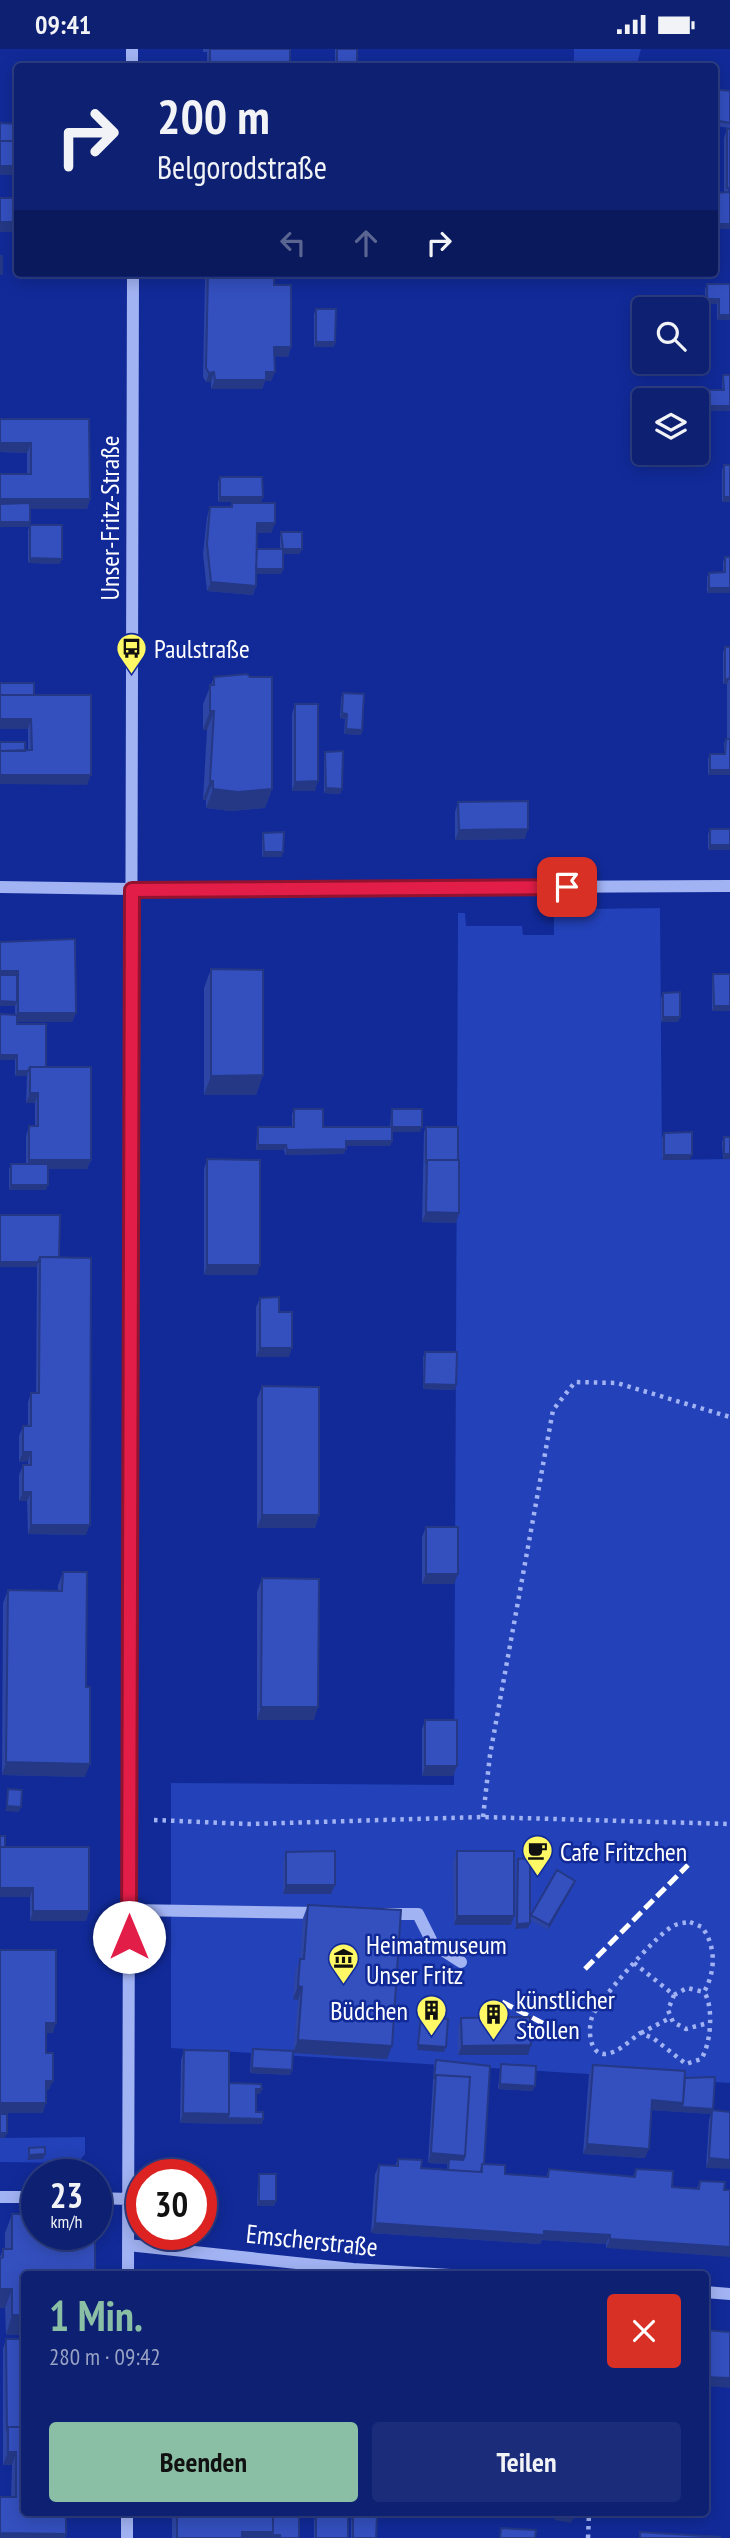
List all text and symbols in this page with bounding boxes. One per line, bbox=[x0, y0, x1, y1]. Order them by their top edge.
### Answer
text: 09:41 bbox=[35, 8, 91, 41]
text: 200 m bbox=[157, 84, 270, 148]
icon: right bbox=[42, 91, 133, 182]
text: Belgorodstraße bbox=[157, 146, 327, 188]
icon: left bbox=[274, 224, 312, 262]
icon: ahead bbox=[347, 224, 385, 262]
icon: right bbox=[420, 224, 458, 262]
map controls bbox=[632, 297, 709, 465]
button: search bbox=[632, 297, 709, 374]
button: layers bbox=[632, 388, 709, 465]
street label: Unser-Fritz-Straße bbox=[93, 435, 126, 601]
bus stop icon: Paulstraße bbox=[114, 631, 148, 675]
place label: Paulstraße bbox=[154, 632, 250, 665]
pin bbox=[537, 857, 597, 917]
icon: arrive bbox=[548, 868, 586, 906]
cafe icon: Cafe Fritzchen bbox=[520, 1834, 554, 1878]
place label: Cafe Fritzchen bbox=[560, 1835, 687, 1868]
position arrow bbox=[92, 1900, 166, 1974]
place label: Heimatmuseum Unser Fritz bbox=[366, 1928, 507, 1991]
museum icon: Heimatmuseum Unser Fritz bbox=[326, 1942, 360, 1986]
place label: künstlicher Stollen bbox=[516, 1983, 615, 2046]
building icon: Büdchen bbox=[414, 1993, 448, 2037]
place label: Büdchen bbox=[330, 1994, 408, 2027]
building icon: künstlicher Stollen bbox=[476, 1997, 510, 2041]
speed limit sign: 30 bbox=[126, 2159, 217, 2250]
text: 23 bbox=[50, 2172, 83, 2218]
text: km/h bbox=[51, 2210, 82, 2233]
street label: Emscherstraße bbox=[244, 2217, 380, 2263]
text: 1 Min. bbox=[49, 2288, 143, 2343]
button: close bbox=[607, 2294, 681, 2368]
text: 280 m · 09:42 bbox=[49, 2342, 161, 2371]
button: Beenden bbox=[49, 2422, 358, 2502]
button: Teilen bbox=[372, 2422, 681, 2502]

